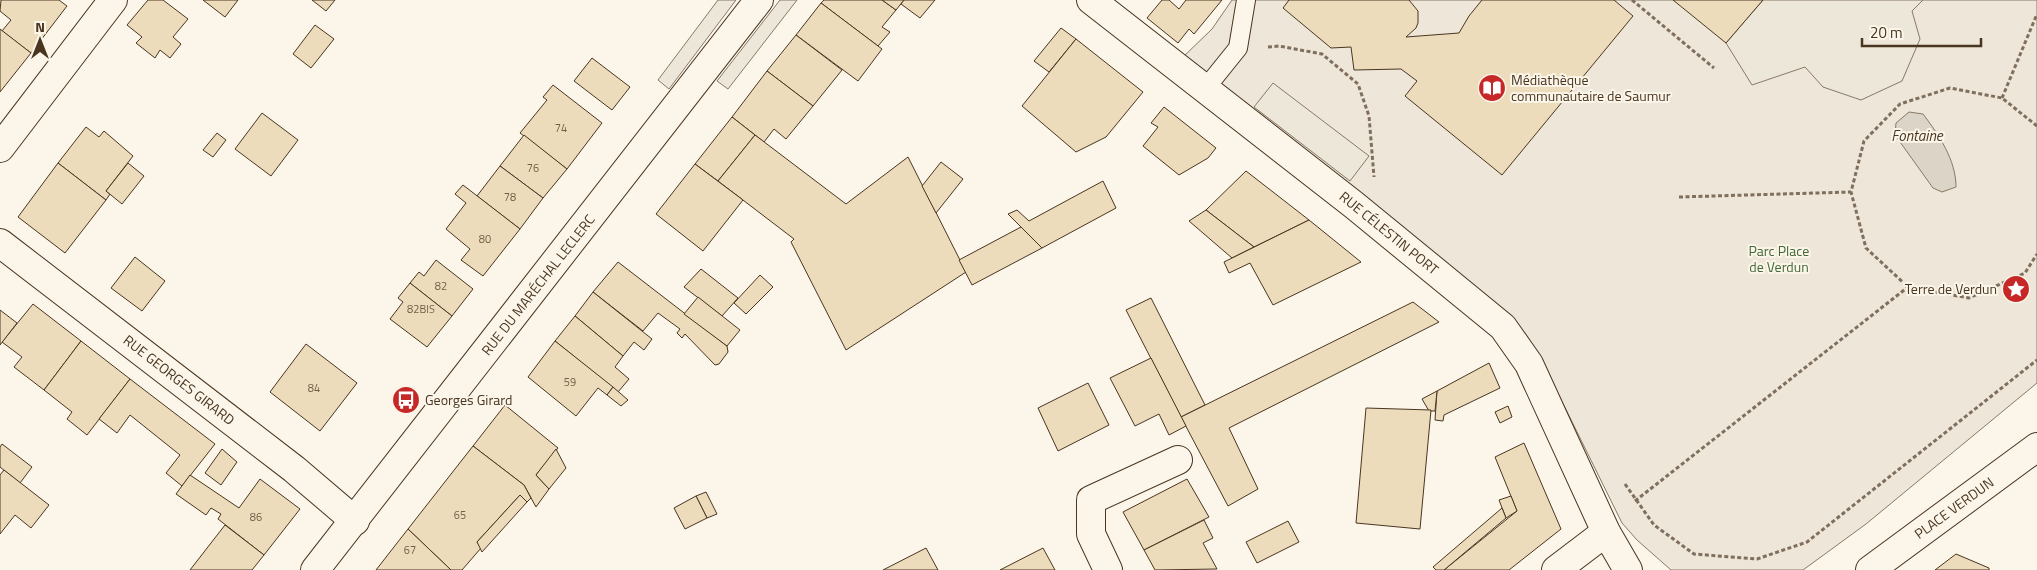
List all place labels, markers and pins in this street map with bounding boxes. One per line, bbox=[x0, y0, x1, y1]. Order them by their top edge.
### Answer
place label: Médiathèque communautaire de Saumur bbox=[1511, 69, 1671, 106]
library icon: Médiathèque communautaire de Saumur bbox=[1477, 73, 1507, 103]
place icon: Terre de Verdun bbox=[2001, 274, 2031, 304]
place label: Terre de Verdun bbox=[1905, 278, 1997, 299]
bus stop icon: Georges Girard bbox=[391, 385, 421, 415]
place label: Georges Girard bbox=[425, 389, 512, 410]

